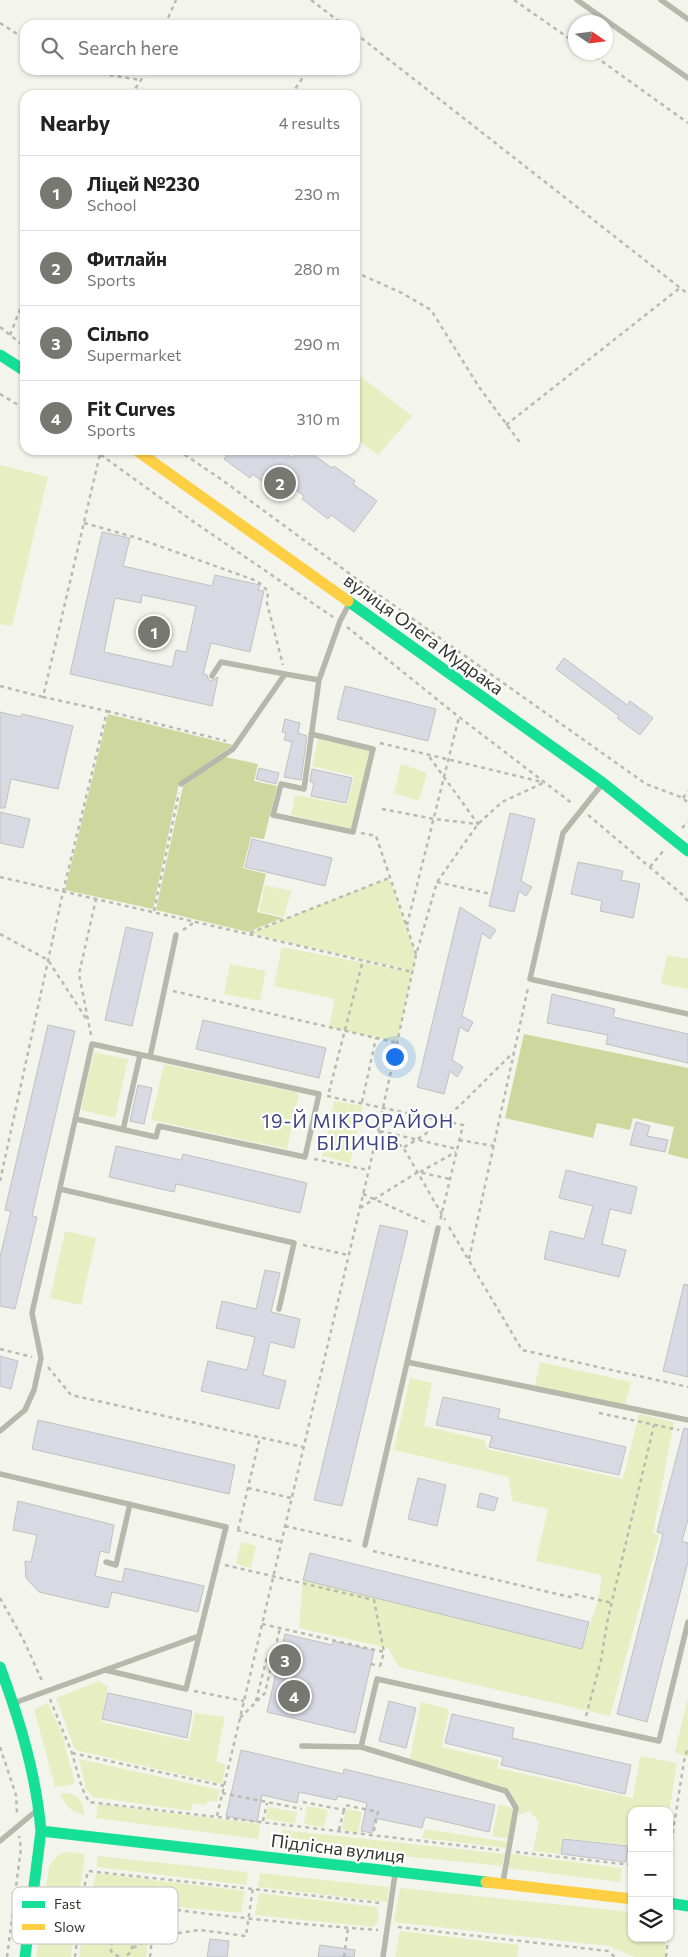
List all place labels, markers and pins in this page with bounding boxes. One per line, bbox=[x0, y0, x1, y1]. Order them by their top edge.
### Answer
pin: 2 bbox=[264, 464, 296, 502]
pin: 1 bbox=[138, 613, 170, 651]
pin: 3 bbox=[269, 1641, 301, 1679]
pin: 4 bbox=[278, 1677, 310, 1715]

